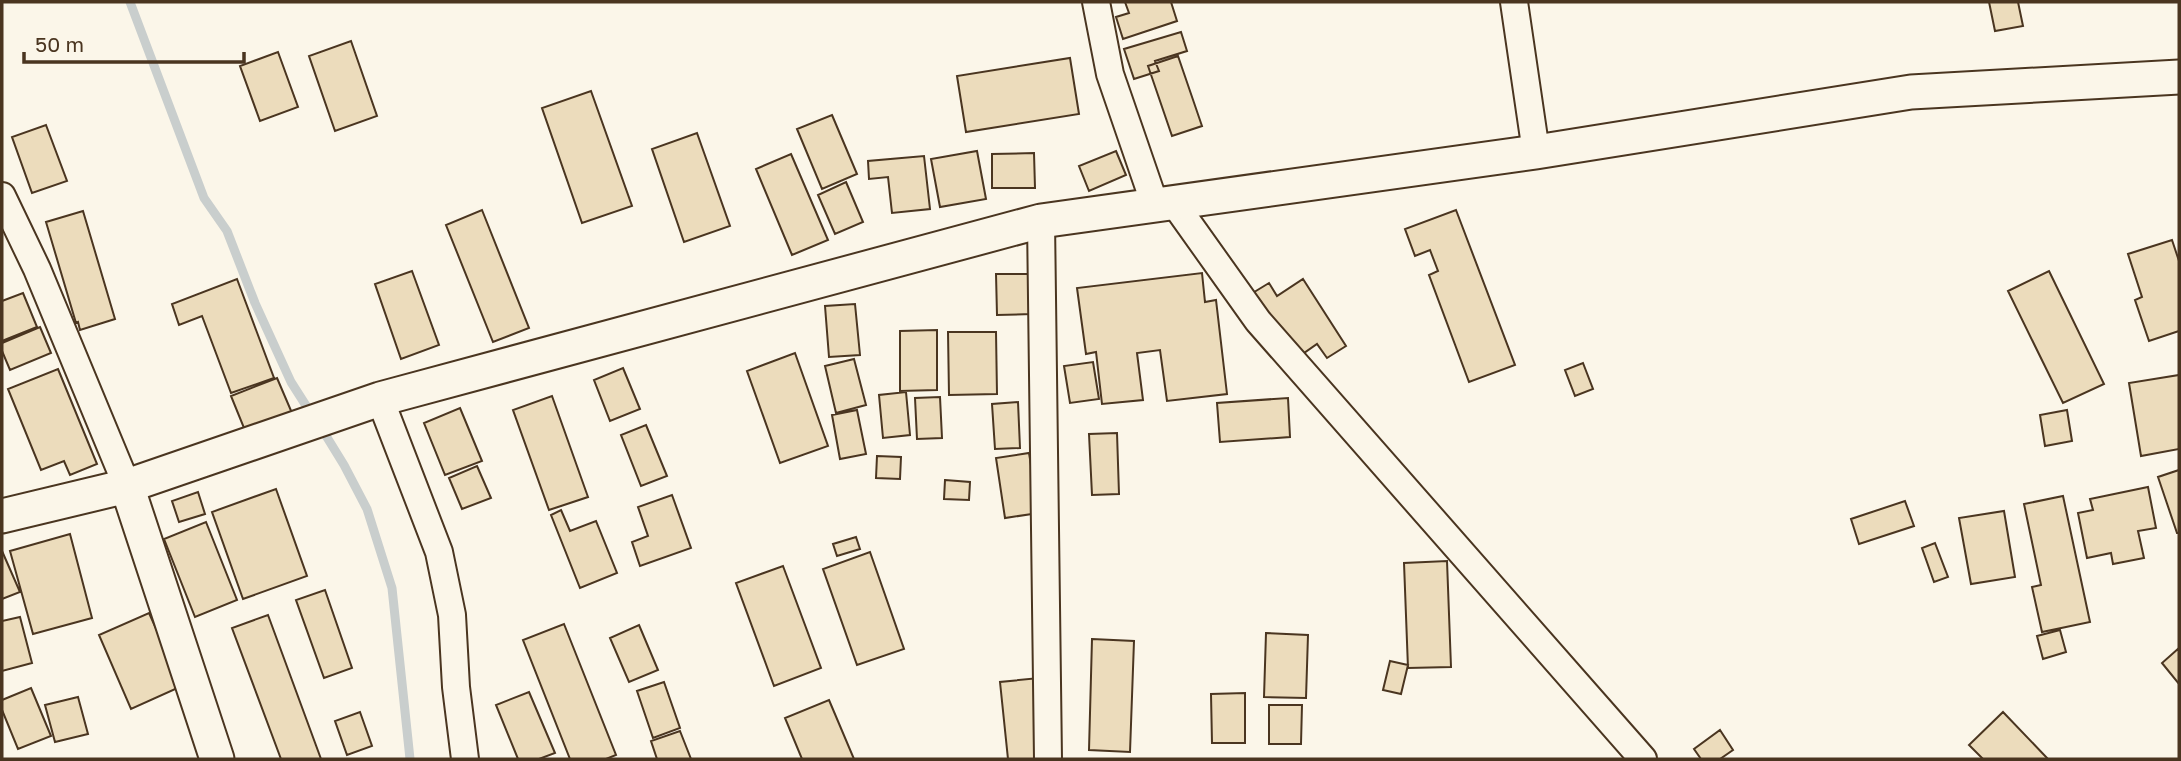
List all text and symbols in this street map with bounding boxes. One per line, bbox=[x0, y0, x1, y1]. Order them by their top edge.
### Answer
scale bar bbox=[24, 21, 245, 65]
text: 50 m bbox=[35, 31, 84, 57]

